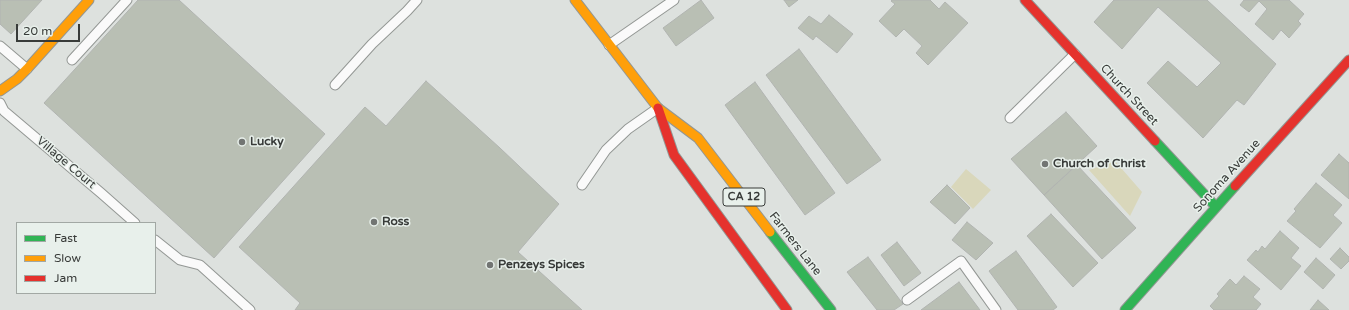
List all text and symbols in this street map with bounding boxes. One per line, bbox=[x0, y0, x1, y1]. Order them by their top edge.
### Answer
scale bar bbox=[18, 16, 82, 42]
text: 20 m bbox=[23, 24, 52, 38]
street label: Church Street bbox=[1097, 61, 1161, 129]
street label: Village Court bbox=[33, 134, 99, 192]
place label: Lucky bbox=[250, 135, 284, 149]
marker: Lucky bbox=[237, 137, 247, 147]
street label: Sonoma Avenue bbox=[1190, 137, 1264, 215]
place label: Church of Christ bbox=[1053, 157, 1146, 171]
marker: Church of Christ bbox=[1040, 159, 1050, 169]
road number: CA 12 bbox=[723, 188, 765, 206]
street label: Farmers Lane bbox=[766, 209, 824, 279]
place label: Ross bbox=[382, 215, 409, 229]
marker: Ross bbox=[369, 217, 379, 227]
legend bbox=[16, 222, 156, 294]
text: Fast bbox=[54, 231, 77, 245]
text: Slow bbox=[54, 251, 81, 265]
place label: Penzeys Spices bbox=[498, 258, 585, 272]
marker: Penzeys Spices bbox=[485, 260, 495, 270]
text: Jam bbox=[54, 271, 77, 285]

